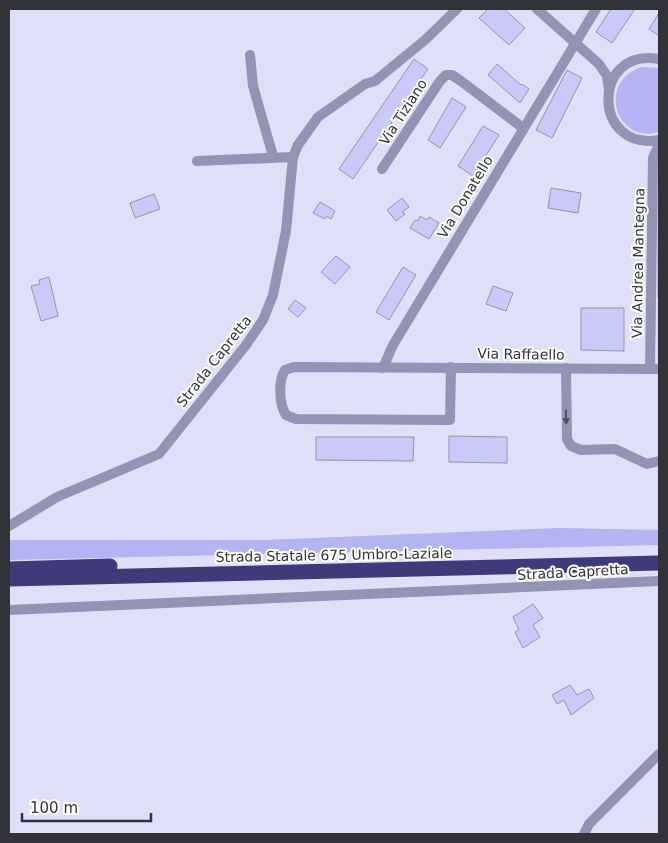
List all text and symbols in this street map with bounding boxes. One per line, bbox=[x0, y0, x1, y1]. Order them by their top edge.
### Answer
street label: Via Tiziano bbox=[376, 76, 430, 148]
street label: Via Donatello bbox=[434, 153, 496, 241]
street label: Via Andrea Mantegna bbox=[629, 188, 647, 338]
street label: Strada Capretta bbox=[173, 312, 255, 410]
street label: Via Raffaello bbox=[477, 345, 565, 363]
one-way arrow bbox=[562, 409, 570, 425]
street label: Strada Statale 675 Umbro-Laziale bbox=[216, 545, 452, 565]
street label: Strada Capretta bbox=[517, 561, 629, 583]
scale bar bbox=[22, 790, 151, 822]
text: 100 m bbox=[30, 799, 78, 817]

